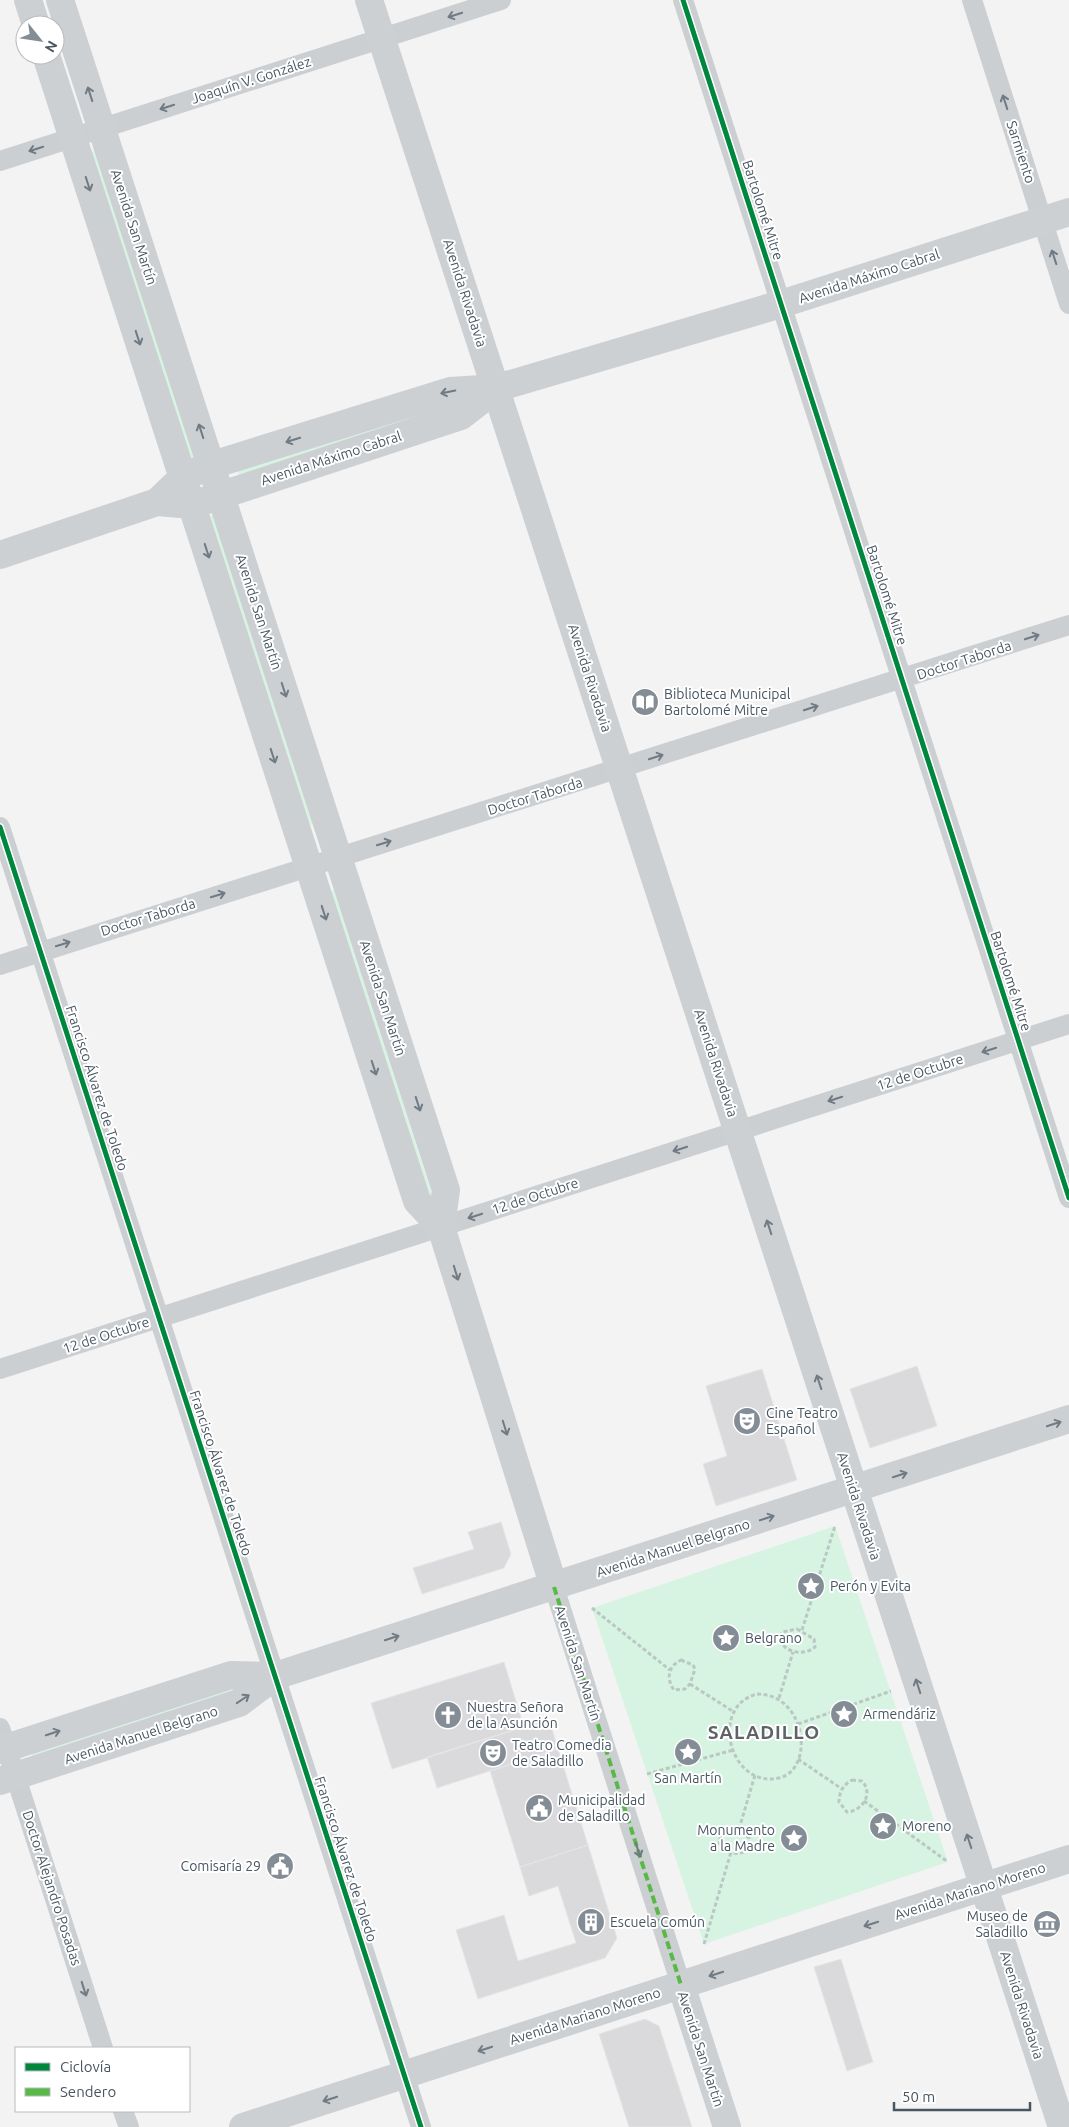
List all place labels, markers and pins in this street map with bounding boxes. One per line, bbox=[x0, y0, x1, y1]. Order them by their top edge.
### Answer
place label: Biblioteca Municipal Bartolomé Mitre bbox=[664, 686, 791, 718]
library icon: Biblioteca Municipal Bartolomé Mitre bbox=[630, 687, 660, 717]
place label: Cine Teatro Español bbox=[766, 1405, 838, 1437]
theatre icon: Cine Teatro Español bbox=[732, 1406, 762, 1436]
place icon: Perón y Evita bbox=[796, 1571, 826, 1601]
place label: Perón y Evita bbox=[830, 1578, 911, 1594]
place icon: Belgrano bbox=[711, 1623, 741, 1653]
place label: Belgrano bbox=[745, 1630, 802, 1646]
place label: Nuestra Señora de la Asunción bbox=[467, 1699, 564, 1731]
place icon: Armendáriz bbox=[829, 1699, 859, 1729]
church icon: Nuestra Señora de la Asunción bbox=[433, 1700, 463, 1730]
place label: Armendáriz bbox=[863, 1706, 936, 1722]
place label: Teatro Comedia de Saladillo bbox=[512, 1737, 612, 1769]
place icon: San Martín bbox=[673, 1737, 703, 1767]
theatre icon: Teatro Comedia de Saladillo bbox=[478, 1738, 508, 1768]
place label: San Martín bbox=[654, 1770, 722, 1786]
place label: Municipalidad de Saladillo bbox=[558, 1792, 646, 1824]
public building icon: Municipalidad de Saladillo bbox=[524, 1793, 554, 1823]
place icon: Moreno bbox=[868, 1811, 898, 1841]
place label: Moreno bbox=[902, 1818, 952, 1834]
place label: Monumento a la Madre bbox=[697, 1822, 775, 1854]
place icon: Monumento a la Madre bbox=[779, 1823, 809, 1853]
public building icon: Comisaría 29 bbox=[265, 1851, 295, 1881]
place label: Comisaría 29 bbox=[181, 1858, 261, 1874]
building icon: Escuela Común bbox=[576, 1907, 606, 1937]
place label: Museo de Saladillo bbox=[967, 1908, 1028, 1940]
museum icon: Museo de Saladillo bbox=[1032, 1909, 1062, 1939]
place label: Escuela Común bbox=[610, 1914, 705, 1930]

